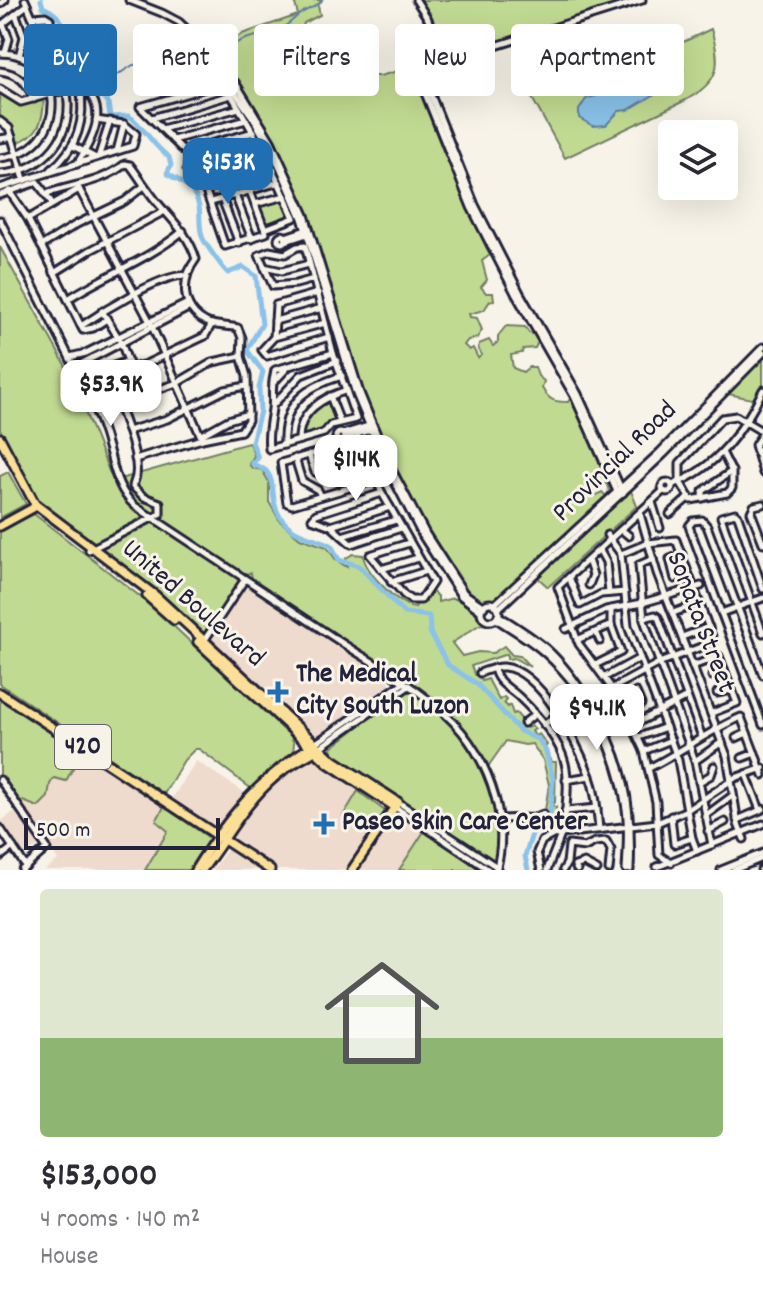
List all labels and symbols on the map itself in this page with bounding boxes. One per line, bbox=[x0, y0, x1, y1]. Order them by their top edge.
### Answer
pin: $153K bbox=[172, 138, 284, 206]
pin: $53.9K bbox=[46, 360, 176, 428]
street label: Provincial Road bbox=[544, 393, 688, 533]
pin: $114K bbox=[300, 435, 412, 503]
street label: United Boulevard bbox=[111, 531, 273, 679]
street label: Sonata Street bbox=[654, 546, 744, 700]
place label: The Medical City South Luzon bbox=[296, 656, 469, 728]
marker: The Medical City South Luzon bbox=[267, 681, 289, 703]
pin: $94.1K bbox=[532, 684, 662, 752]
road number: 420 bbox=[55, 725, 111, 769]
place label: Paseo Skin Care Center bbox=[342, 804, 588, 844]
marker: Paseo Skin Care Center bbox=[313, 813, 335, 835]
scale bar bbox=[24, 814, 220, 850]

